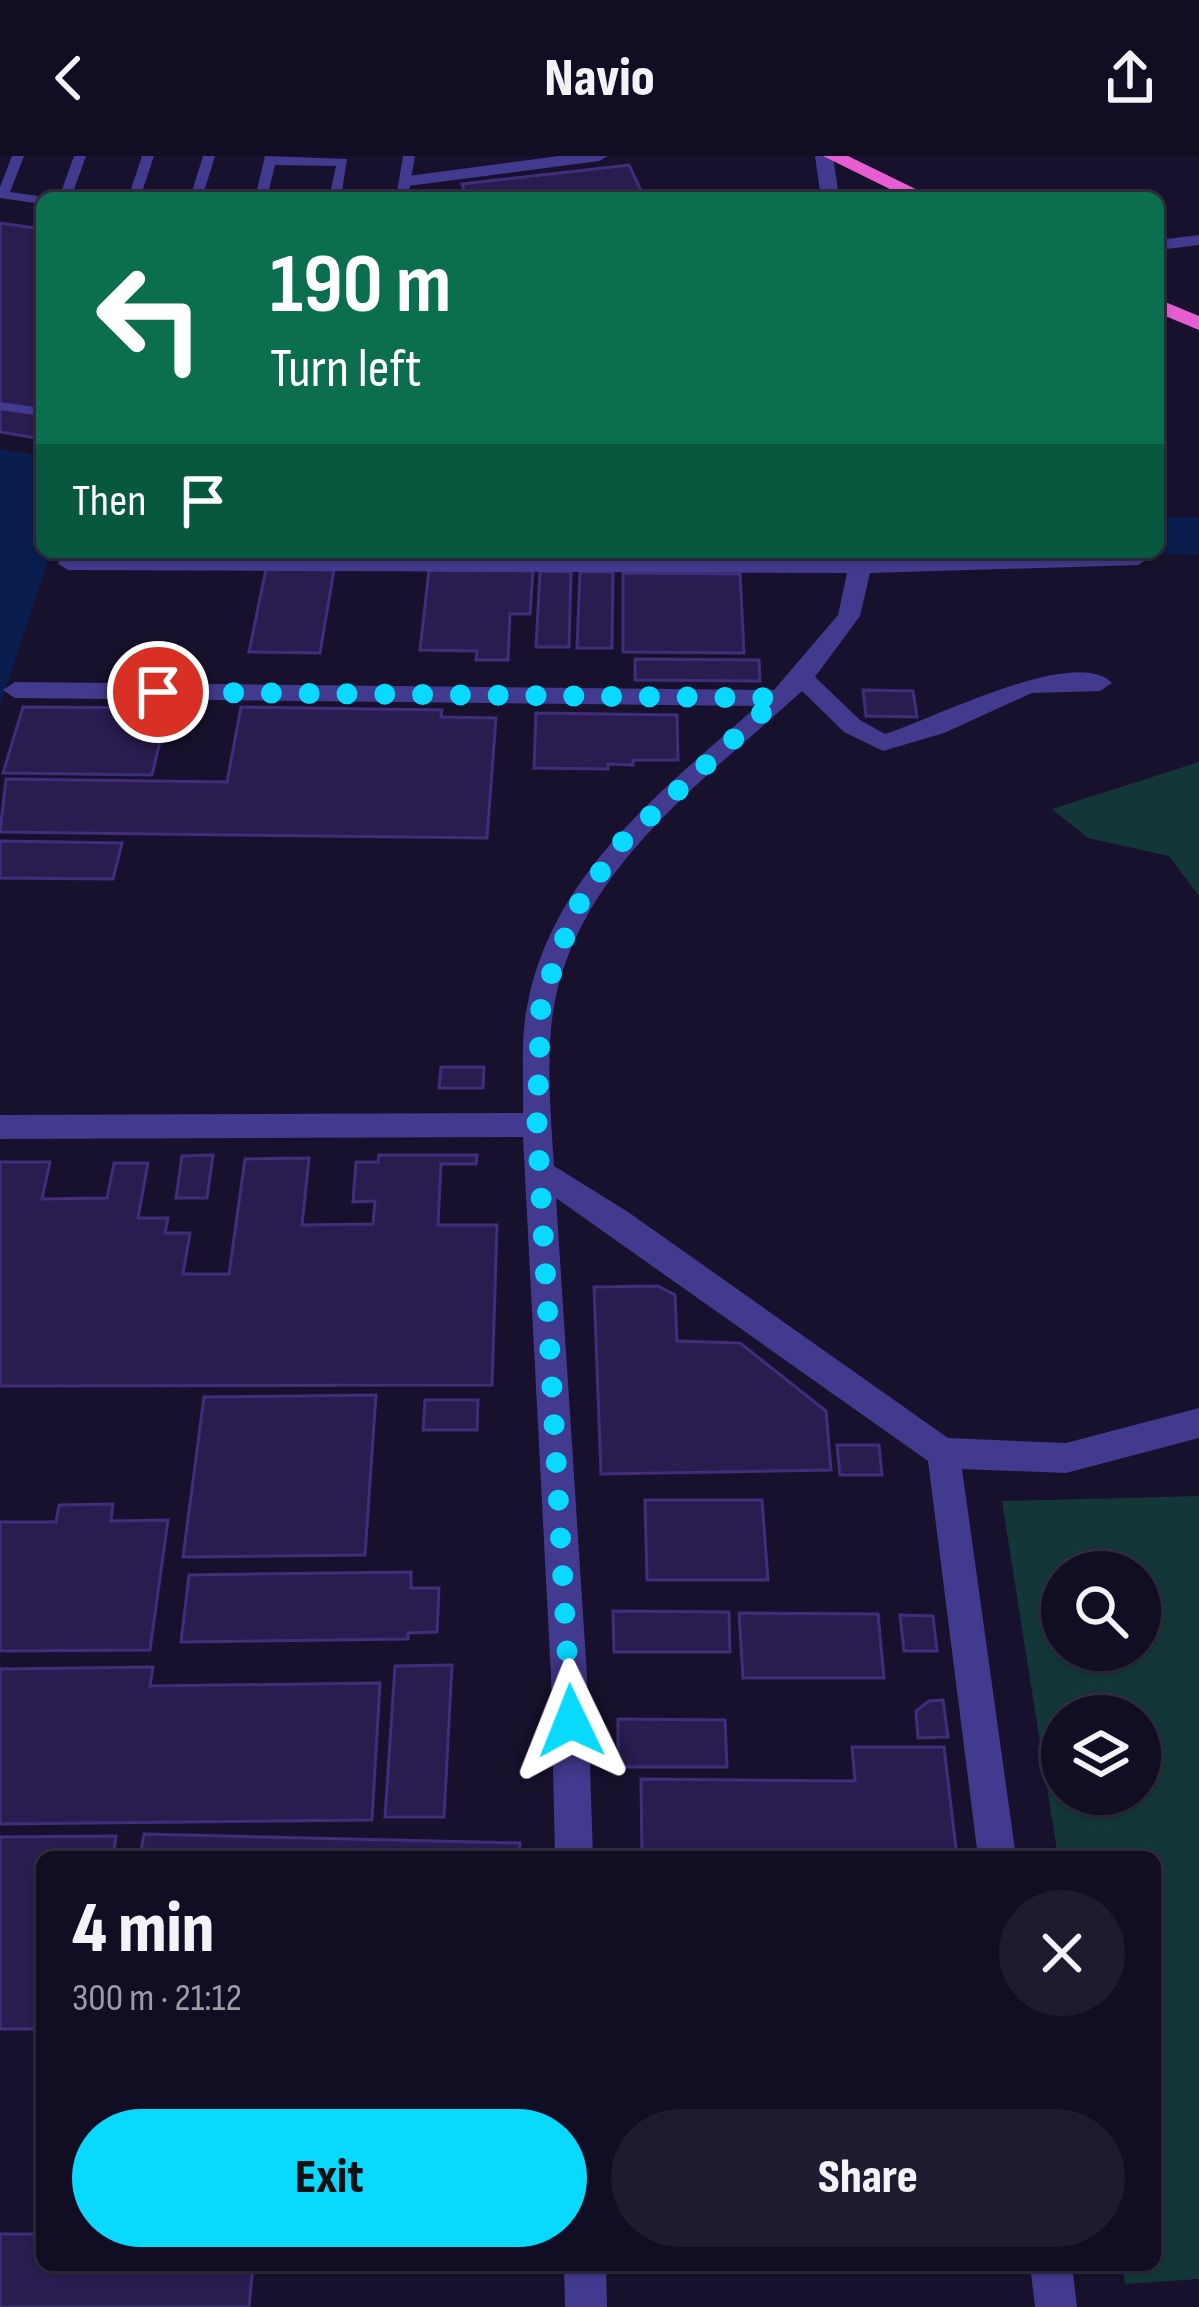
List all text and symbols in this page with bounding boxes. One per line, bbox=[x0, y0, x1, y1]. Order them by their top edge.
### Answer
icon: back bbox=[36, 45, 102, 111]
icon: share bbox=[1097, 45, 1163, 111]
text: Navio bbox=[544, 46, 655, 111]
text: 190 m bbox=[270, 235, 452, 336]
icon: left bbox=[72, 240, 228, 396]
text: Turn left bbox=[270, 337, 422, 402]
icon: arrive bbox=[170, 468, 236, 534]
text: Then bbox=[72, 474, 146, 529]
pin bbox=[107, 641, 209, 743]
icon: arrive bbox=[125, 659, 191, 725]
map controls bbox=[1041, 1551, 1161, 1815]
button: search bbox=[1041, 1551, 1161, 1671]
position arrow bbox=[508, 1658, 634, 1784]
button: layers bbox=[1041, 1695, 1161, 1815]
text: 4 min bbox=[72, 1886, 214, 1973]
button: close bbox=[999, 1890, 1125, 2016]
text: 300 m · 21:12 bbox=[72, 1975, 242, 2022]
button: Exit bbox=[72, 2109, 587, 2247]
button: Share bbox=[611, 2109, 1125, 2247]

